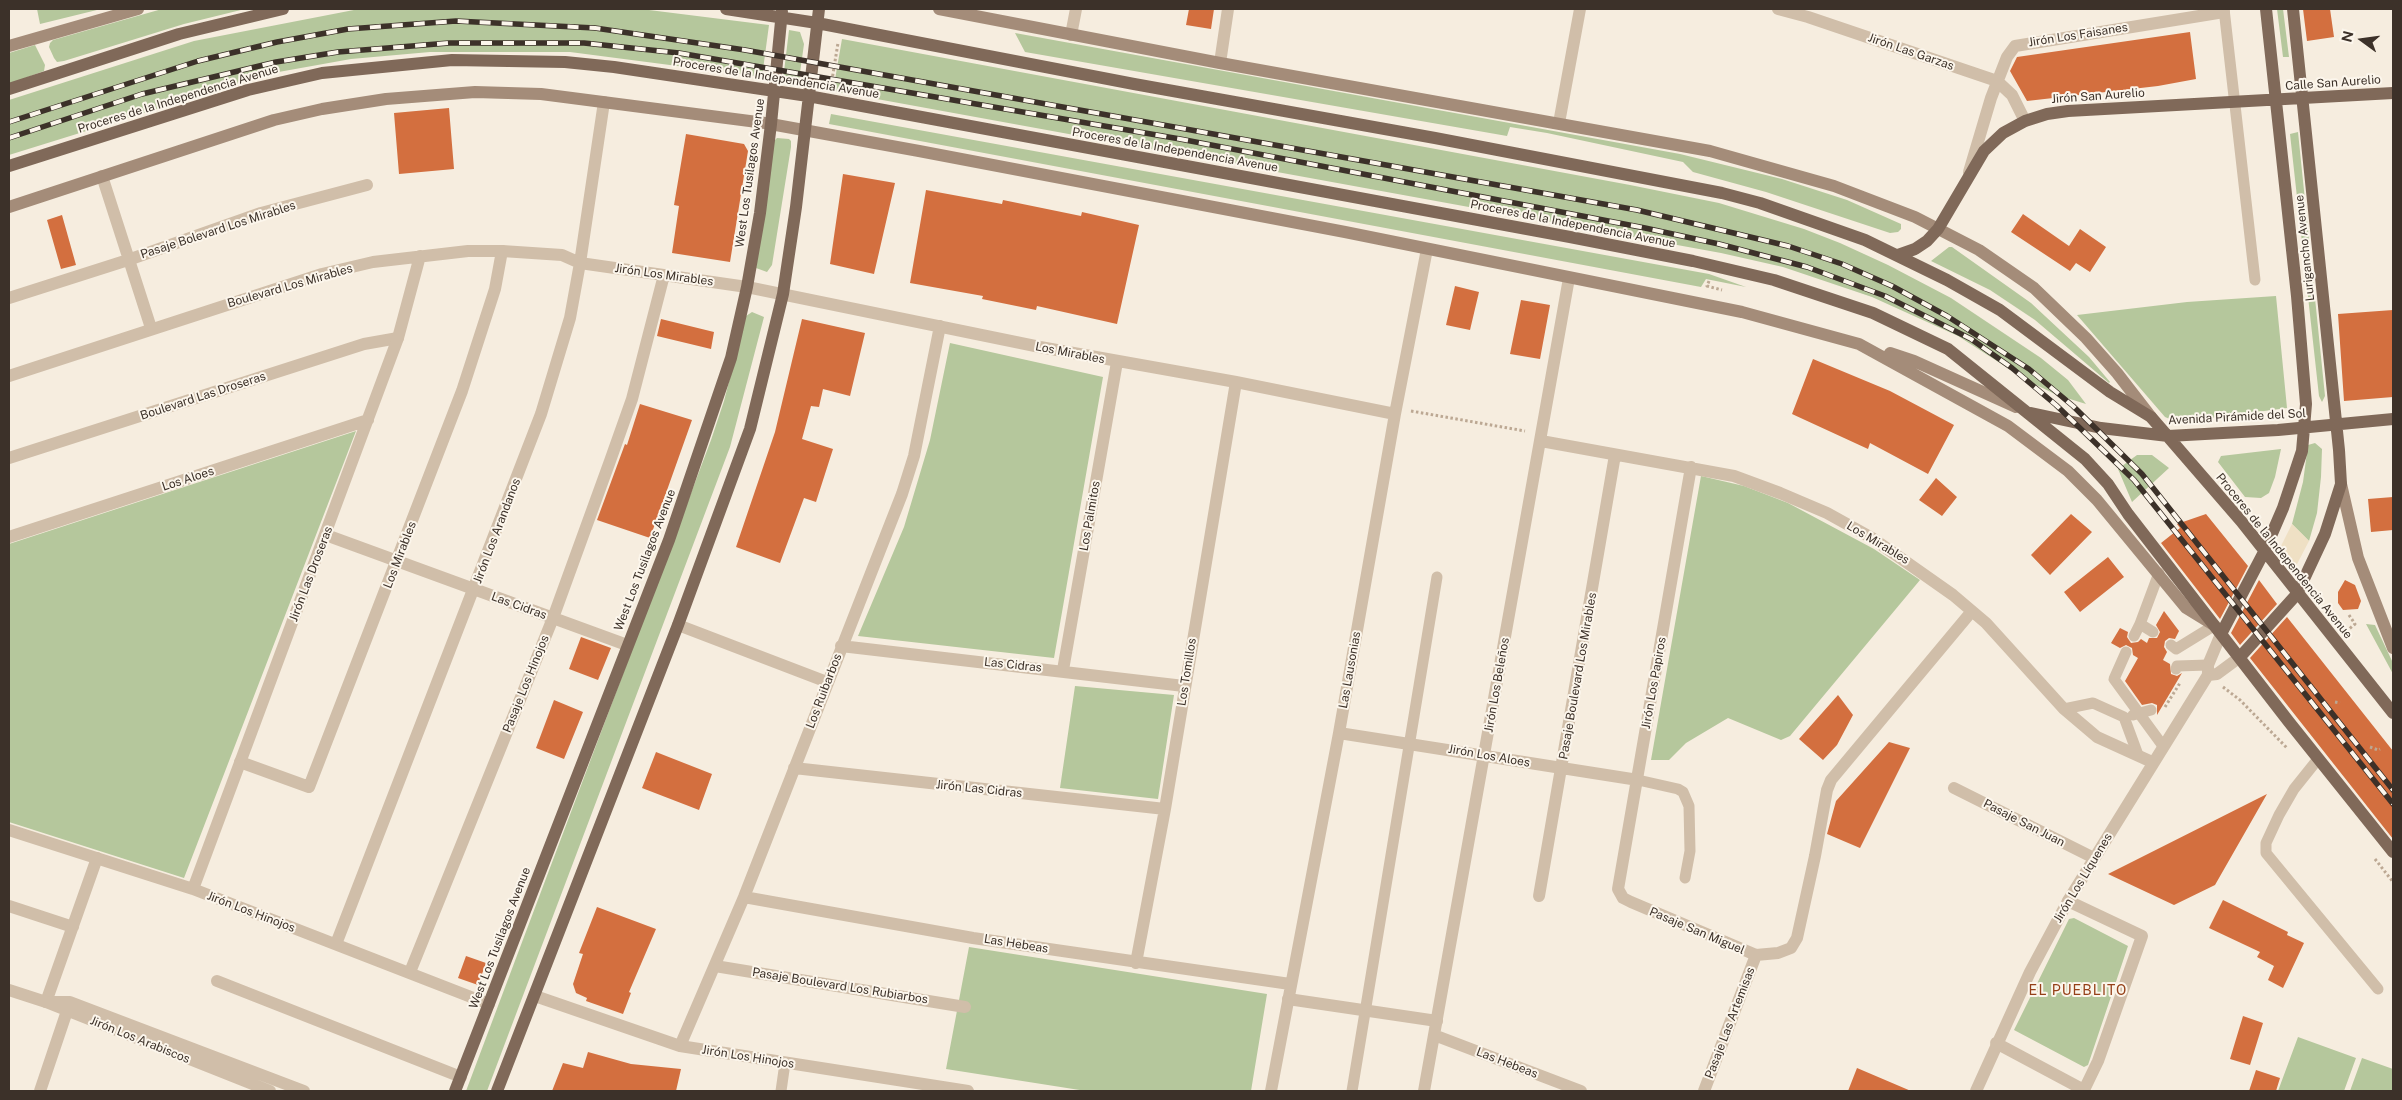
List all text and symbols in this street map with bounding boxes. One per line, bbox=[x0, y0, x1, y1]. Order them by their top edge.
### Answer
north arrow bbox=[2337, 15, 2387, 65]
street label: Jirón Los Faisanes bbox=[2027, 20, 2129, 50]
text: N bbox=[2338, 29, 2357, 44]
street label: Jirón Las Garzas bbox=[1866, 31, 1956, 73]
street label: Proceres de la Independencia Avenue bbox=[672, 55, 880, 101]
street label: Proceres de la Independencia Avenue bbox=[76, 62, 280, 136]
street label: Calle San Aurelio bbox=[2285, 72, 2381, 94]
street label: Jirón San Aurelio bbox=[2051, 86, 2145, 106]
street label: West Los Tusilagos Avenue bbox=[732, 97, 768, 249]
street label: Proceres de la Independencia Avenue bbox=[1071, 125, 1279, 175]
street label: Lurigancho Avenue bbox=[2292, 194, 2318, 302]
street label: Proceres de la Independencia Avenue bbox=[1469, 197, 1677, 251]
street label: Pasaje Bolevard Los Mirables bbox=[139, 198, 297, 262]
street label: Boulevard Los Mirables bbox=[226, 261, 354, 311]
street label: Jirón Los Mirables bbox=[614, 261, 714, 289]
street label: Los Mirables bbox=[1034, 339, 1106, 367]
street label: Boulevard Las Droseras bbox=[138, 369, 268, 423]
street label: Avenida Pirámide del Sol bbox=[2168, 406, 2306, 428]
street label: Los Aloes bbox=[160, 464, 216, 494]
street label: Proceres de la Independencia Avenue bbox=[2213, 470, 2355, 642]
street label: Jirón Los Arandanos bbox=[470, 476, 524, 586]
street label: Los Palmitos bbox=[1077, 480, 1103, 552]
street label: West Los Tusilagos Avenue bbox=[611, 487, 679, 633]
street label: Los Mirables bbox=[381, 519, 419, 591]
street label: Los Mirables bbox=[1844, 519, 1912, 567]
street label: Jirón Las Droseras bbox=[286, 524, 336, 624]
street label: Las Cidras bbox=[489, 589, 549, 623]
street label: Pasaje Boulevard Los Mirables bbox=[1556, 591, 1600, 761]
street label: Las Lausonias bbox=[1336, 630, 1364, 710]
street label: Pasaje Los Hinojos bbox=[500, 633, 552, 735]
street label: Jirón Los Beleños bbox=[1482, 636, 1512, 734]
street label: Jirón Los Papiros bbox=[1639, 636, 1669, 730]
street label: Los Tomillos bbox=[1175, 637, 1199, 707]
street label: Los Ruibarbos bbox=[803, 652, 845, 730]
street label: Las Cidras bbox=[983, 655, 1043, 675]
street label: Jirón Los Aloes bbox=[1447, 742, 1531, 770]
street label: Jirón Las Cidras bbox=[935, 777, 1023, 801]
street label: Pasaje San Juan bbox=[1981, 796, 2067, 850]
street label: Jirón Los Líquenes bbox=[2051, 831, 2115, 925]
street label: West Los Tusilagos Avenue bbox=[466, 865, 534, 1011]
street label: Jirón Los Hinojos bbox=[205, 889, 297, 935]
street label: Pasaje San Miguel bbox=[1647, 904, 1747, 958]
street label: Las Hebeas bbox=[983, 932, 1049, 956]
street label: Pasaje Boulevard Los Rubiarbos bbox=[751, 965, 929, 1007]
street label: Pasaje Las Artemisas bbox=[1702, 965, 1758, 1081]
district label: EL PUEBLITO bbox=[2027, 983, 2129, 999]
street label: Jirón Los Arabiscos bbox=[88, 1013, 192, 1067]
street label: Jirón Los Hinojos bbox=[701, 1043, 795, 1071]
street label: Las Hebeas bbox=[1474, 1045, 1540, 1081]

